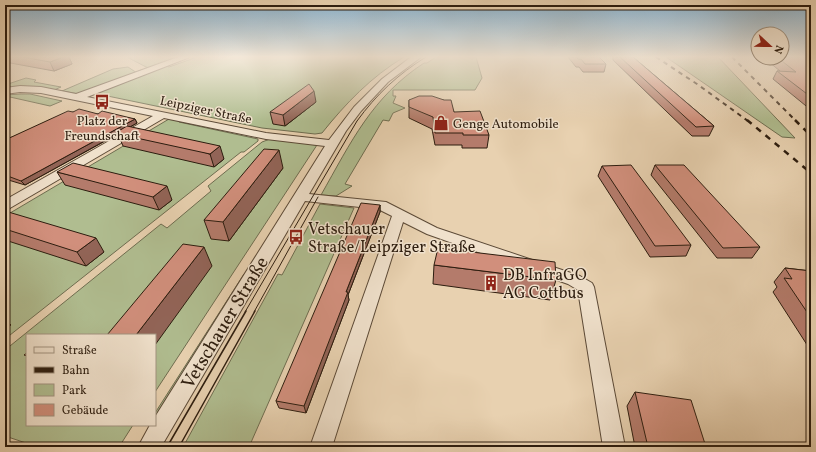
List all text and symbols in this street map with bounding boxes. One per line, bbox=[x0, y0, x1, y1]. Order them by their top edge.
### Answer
north arrow bbox=[750, 26, 790, 66]
text: N bbox=[769, 43, 786, 56]
street label: Leipziger Straße bbox=[158, 92, 253, 129]
bus stop icon: Platz der Freundschaft bbox=[93, 93, 111, 111]
place label: Platz der Freundschaft bbox=[64, 113, 140, 146]
shop icon: Genge Automobile bbox=[432, 114, 450, 132]
place label: Genge Automobile bbox=[453, 116, 559, 134]
place label: Vetschauer Straße/Leipziger Straße bbox=[308, 219, 475, 259]
bus stop icon: Vetschauer Straße/Leipziger Straße bbox=[287, 228, 305, 246]
street label: Vetschauer Straße bbox=[176, 252, 276, 394]
place label: DB InfraGO AG Cottbus bbox=[503, 265, 587, 305]
building icon: DB InfraGO AG Cottbus bbox=[482, 274, 500, 292]
legend bbox=[26, 334, 156, 426]
text: Straße bbox=[62, 343, 97, 359]
text: Bahn bbox=[62, 363, 90, 379]
text: Park bbox=[62, 383, 87, 399]
text: Gebäude bbox=[62, 403, 109, 419]

